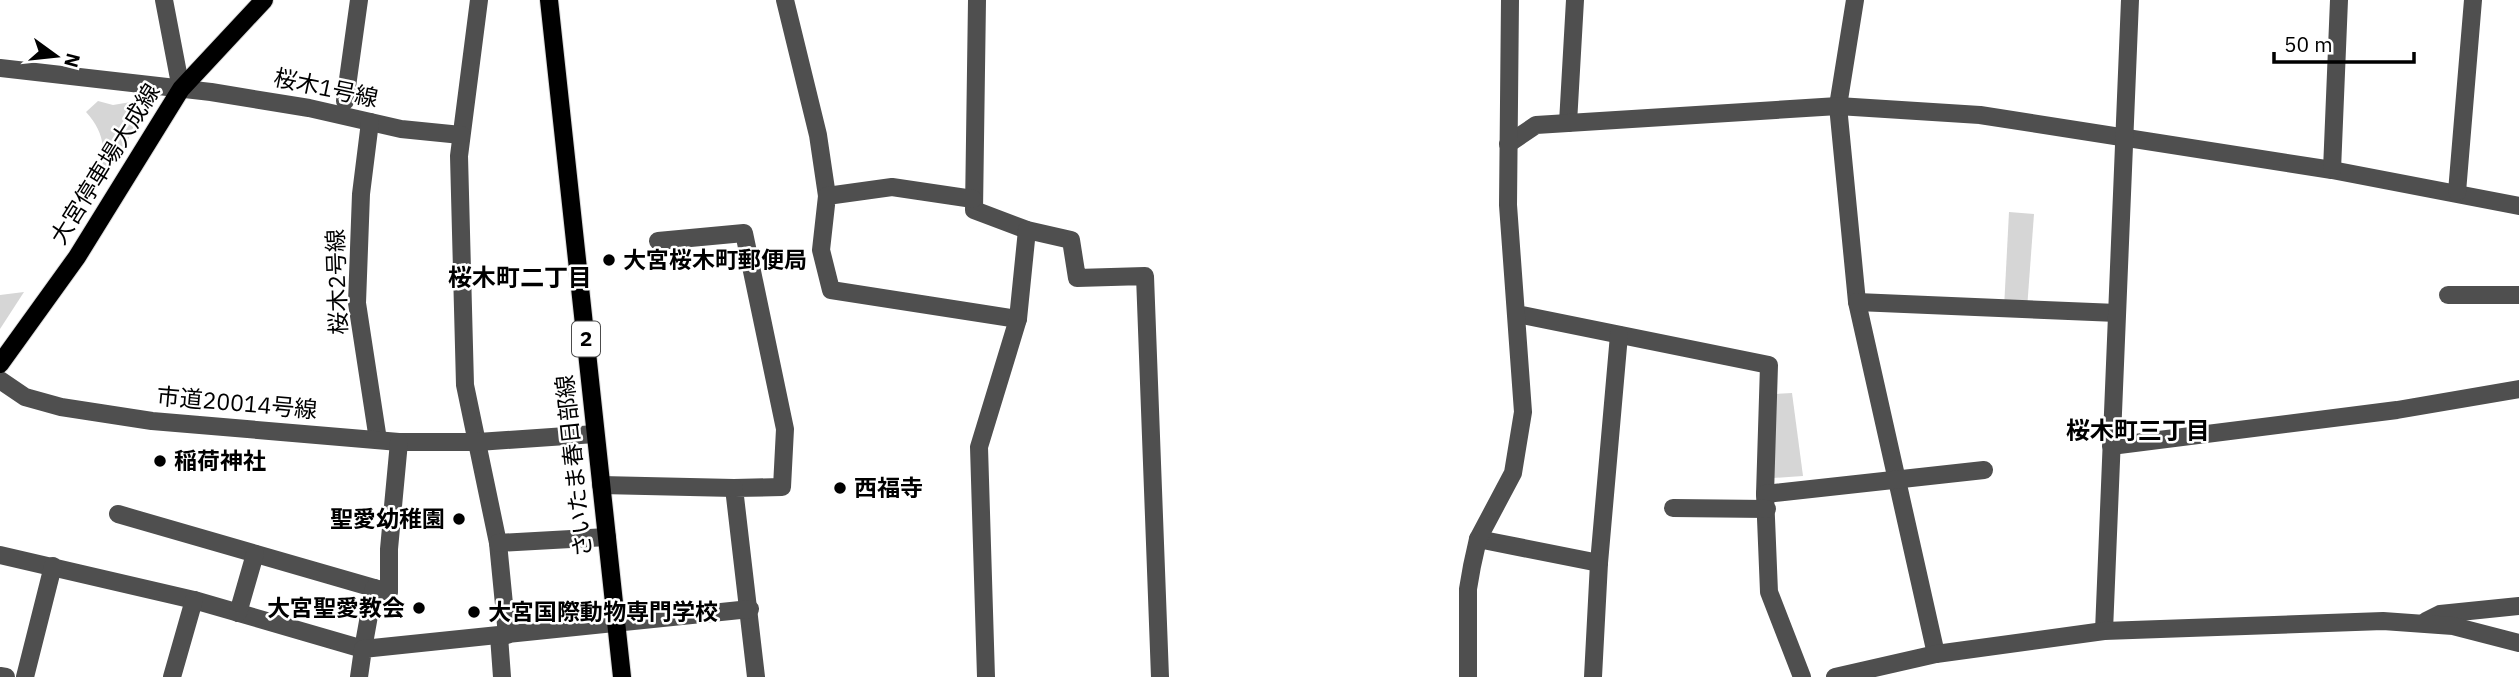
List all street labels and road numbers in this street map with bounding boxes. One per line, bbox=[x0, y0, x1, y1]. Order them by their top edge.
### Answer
street label: 桜木1号線 bbox=[271, 61, 381, 113]
street label: 大宮停車場大成線 bbox=[43, 78, 166, 249]
street label: 桜木2号線 bbox=[319, 229, 353, 335]
road number: 2 bbox=[572, 322, 600, 356]
street label: さいたま春日部線 bbox=[549, 373, 598, 559]
street label: 市道20014号線 bbox=[156, 380, 319, 424]

